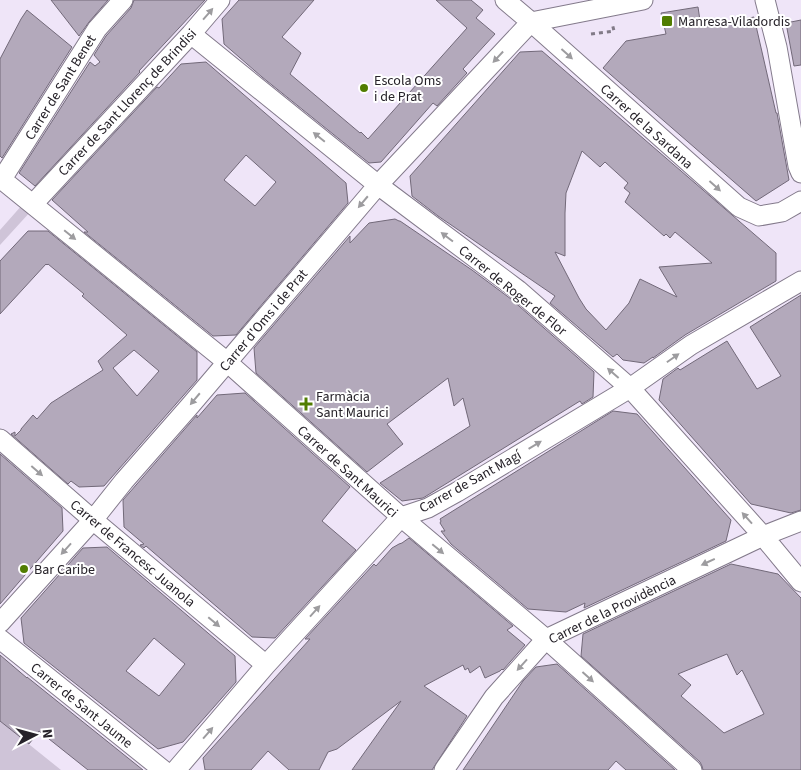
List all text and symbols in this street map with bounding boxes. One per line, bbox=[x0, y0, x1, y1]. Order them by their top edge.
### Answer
one-way arrow bbox=[202, 9, 214, 21]
place label: Manresa-Viladordis bbox=[678, 12, 790, 32]
marker: Manresa-Viladordis bbox=[660, 14, 674, 28]
street label: Carrer de Sant Llorenç de Brindisi bbox=[54, 24, 202, 181]
street label: Carrer de Sant Benet bbox=[20, 31, 101, 144]
one-way arrow bbox=[561, 48, 573, 60]
one-way arrow bbox=[492, 51, 504, 63]
place label: Escola Oms i de Prat bbox=[374, 71, 441, 107]
street label: Carrer de la Sardana bbox=[595, 80, 697, 174]
marker: Escola Oms i de Prat bbox=[358, 82, 370, 94]
one-way arrow bbox=[312, 132, 325, 143]
one-way arrow bbox=[708, 180, 720, 192]
one-way arrow bbox=[358, 195, 369, 208]
one-way arrow bbox=[64, 230, 77, 241]
one-way arrow bbox=[440, 232, 454, 242]
street label: Carrer de Roger de Flor bbox=[454, 241, 571, 341]
street label: Carrer d'Oms i de Prat bbox=[215, 265, 313, 376]
one-way arrow bbox=[666, 353, 680, 363]
one-way arrow bbox=[608, 367, 620, 379]
place label: Farmàcia Sant Maurici bbox=[316, 387, 389, 423]
one-way arrow bbox=[189, 393, 201, 405]
marker: Farmàcia Sant Maurici bbox=[300, 398, 312, 410]
street label: Carrer de Sant Maurici bbox=[293, 421, 402, 522]
one-way arrow bbox=[529, 440, 542, 449]
street label: Carrer de Sant Magí bbox=[416, 445, 526, 518]
one-way arrow bbox=[30, 466, 43, 477]
street label: Carrer de Francesc Juanola bbox=[65, 495, 199, 612]
one-way arrow bbox=[741, 513, 753, 525]
one-way arrow bbox=[61, 543, 72, 556]
one-way arrow bbox=[431, 543, 444, 554]
one-way arrow bbox=[701, 557, 716, 566]
place label: Bar Caribe bbox=[34, 560, 95, 580]
marker: Bar Caribe bbox=[18, 563, 30, 575]
street label: Carrer de la Providència bbox=[545, 570, 680, 649]
one-way arrow bbox=[310, 605, 321, 617]
one-way arrow bbox=[207, 616, 220, 627]
street label: Carrer de Sant Jaume bbox=[26, 658, 137, 753]
one-way arrow bbox=[516, 658, 528, 670]
one-way arrow bbox=[582, 671, 594, 683]
north arrow bbox=[10, 710, 60, 760]
one-way arrow bbox=[202, 727, 213, 739]
text: N bbox=[37, 728, 57, 739]

